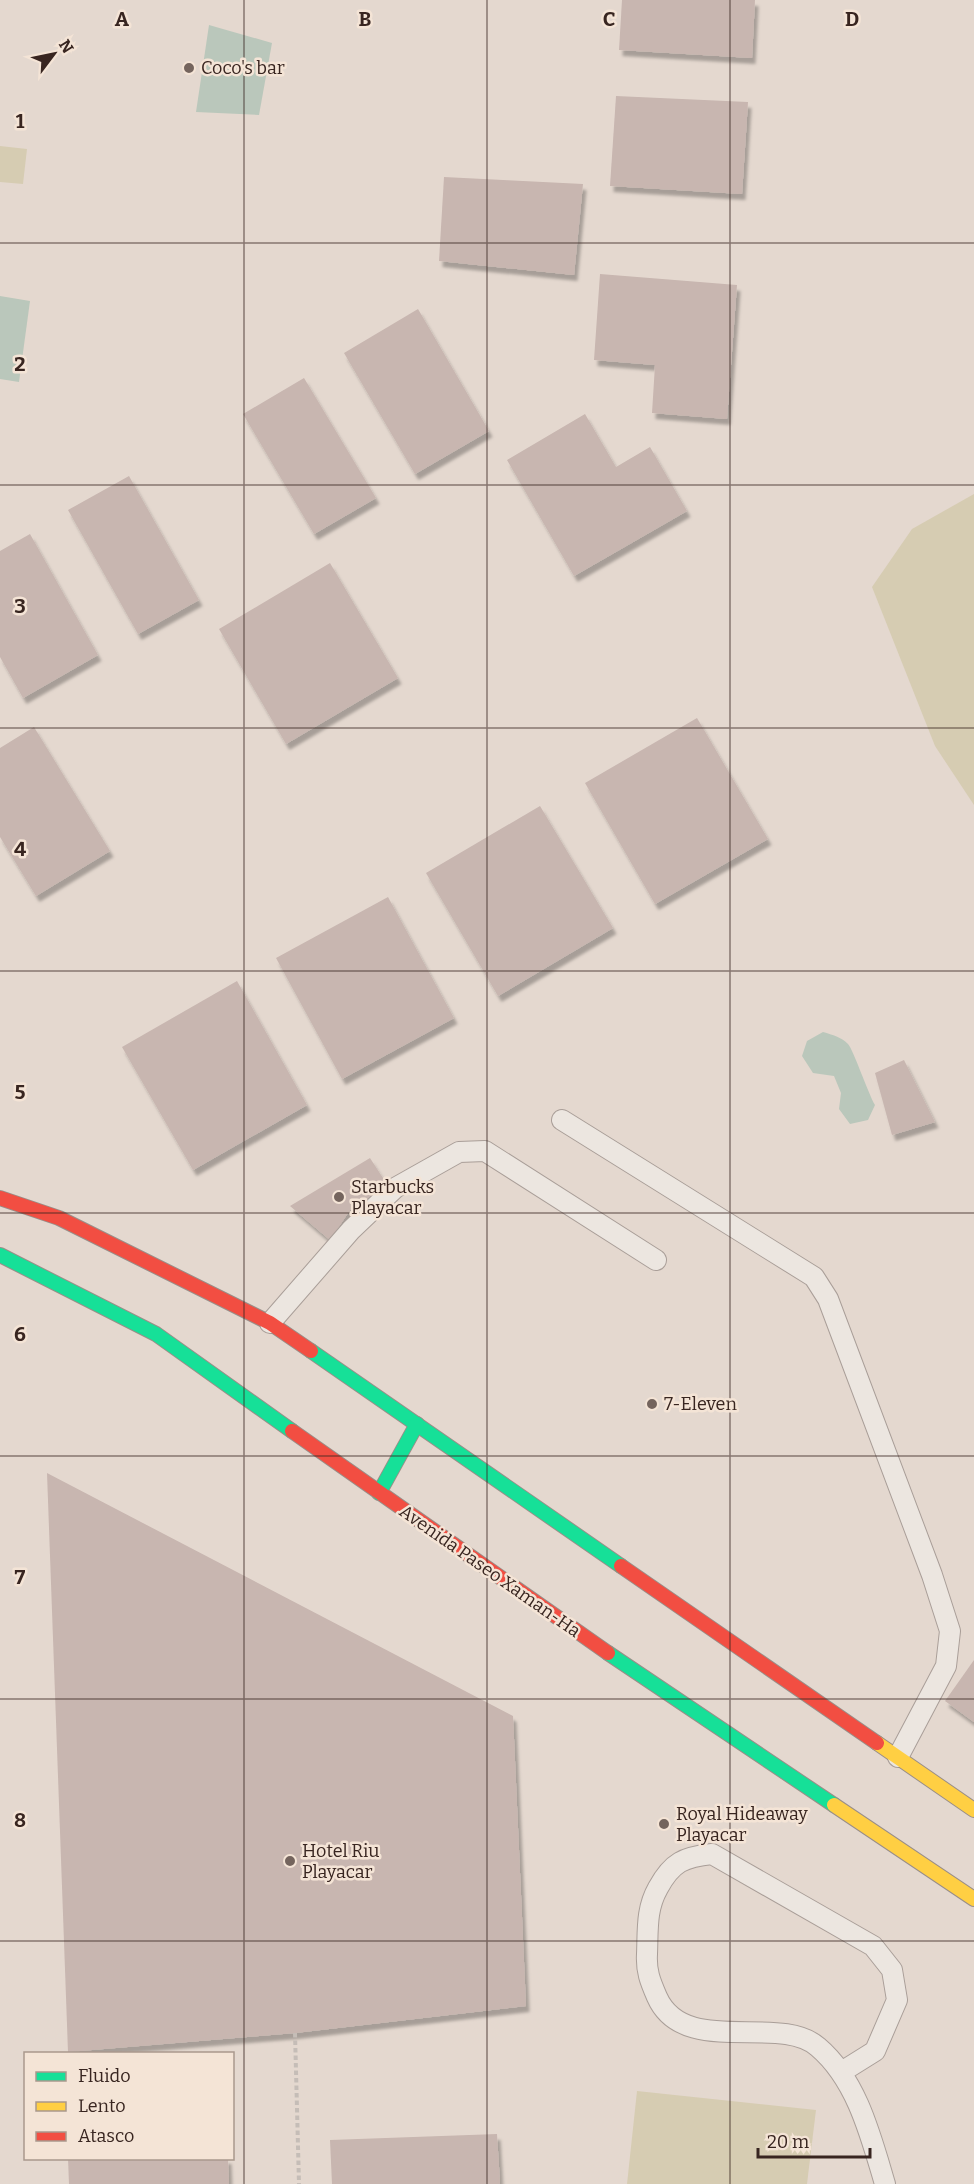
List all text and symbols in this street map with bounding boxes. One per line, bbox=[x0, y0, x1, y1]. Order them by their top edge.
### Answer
text: A bbox=[115, 7, 130, 31]
text: B bbox=[359, 7, 372, 31]
text: C bbox=[603, 7, 615, 31]
text: D bbox=[845, 7, 859, 31]
north arrow bbox=[24, 24, 84, 84]
text: N bbox=[55, 36, 78, 57]
place label: Coco's bar bbox=[201, 57, 285, 79]
marker: Coco's bar bbox=[182, 61, 196, 75]
text: 1 bbox=[16, 109, 25, 133]
text: 2 bbox=[14, 352, 26, 376]
text: 3 bbox=[14, 594, 26, 618]
text: 4 bbox=[14, 837, 26, 861]
text: 5 bbox=[15, 1080, 26, 1104]
place label: Starbucks Playacar bbox=[351, 1176, 434, 1219]
marker: Starbucks Playacar bbox=[332, 1190, 346, 1204]
text: 6 bbox=[14, 1322, 26, 1346]
place label: 7-Eleven bbox=[664, 1393, 737, 1415]
marker: 7-Eleven bbox=[645, 1397, 659, 1411]
street label: Avenida Paseo Xaman-Ha bbox=[395, 1500, 585, 1642]
text: 7 bbox=[15, 1565, 26, 1589]
place label: Royal Hideaway Playacar bbox=[676, 1803, 808, 1846]
text: 8 bbox=[14, 1808, 26, 1832]
marker: Royal Hideaway Playacar bbox=[657, 1817, 671, 1831]
place label: Hotel Riu Playacar bbox=[302, 1840, 379, 1883]
marker: Hotel Riu Playacar bbox=[283, 1854, 297, 1868]
legend bbox=[24, 2052, 234, 2160]
text: Fluido bbox=[78, 2065, 131, 2087]
text: Lento bbox=[78, 2095, 126, 2117]
scale bar bbox=[758, 2121, 870, 2159]
text: Atasco bbox=[78, 2125, 134, 2147]
text: 20 m bbox=[767, 2131, 809, 2153]

